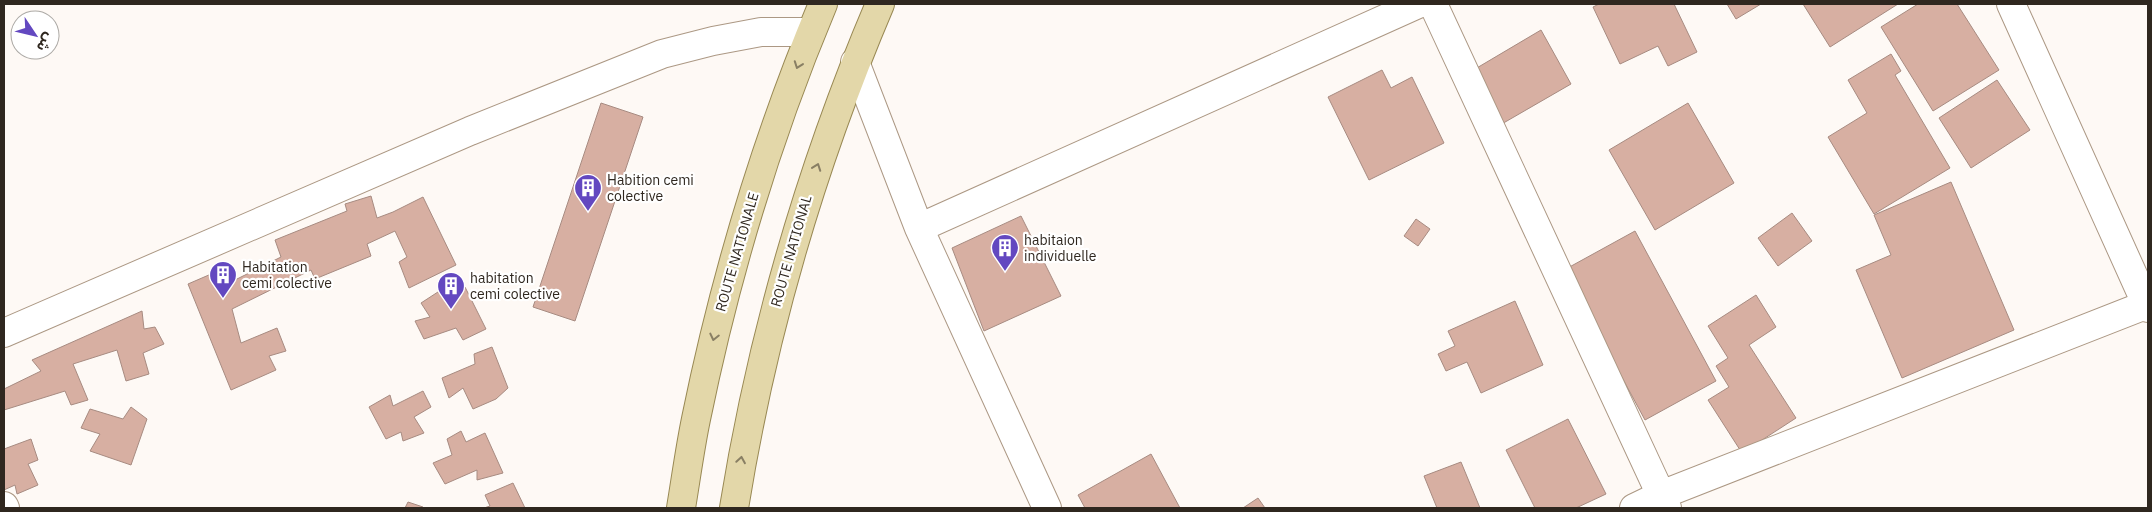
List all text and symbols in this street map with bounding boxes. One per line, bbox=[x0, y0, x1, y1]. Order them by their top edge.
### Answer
north arrow bbox=[10, 10, 60, 60]
text: ش bbox=[33, 29, 59, 55]
one-way arrow bbox=[794, 61, 804, 69]
one-way arrow bbox=[811, 164, 821, 172]
place label: Habition cemi colective bbox=[607, 171, 694, 205]
building icon: Habition cemi colective bbox=[573, 173, 603, 212]
street label: ROUTE NATIONALE bbox=[711, 190, 763, 314]
street label: ROUTE NATIONAL bbox=[767, 193, 815, 309]
place label: habitaion individuelle bbox=[1024, 231, 1097, 265]
building icon: habitaion individuelle bbox=[990, 233, 1020, 272]
place label: Habitation cemi colective bbox=[242, 258, 332, 292]
building icon: Habitation cemi colective bbox=[208, 260, 238, 299]
place label: habitation cemi colective bbox=[470, 269, 560, 303]
building icon: habitation cemi colective bbox=[436, 271, 466, 310]
one-way arrow bbox=[709, 333, 720, 342]
one-way arrow bbox=[736, 456, 746, 464]

